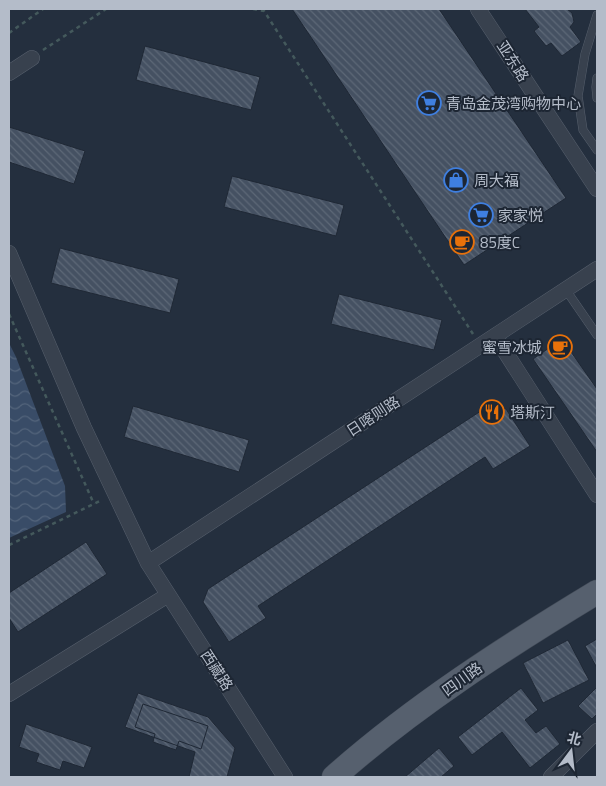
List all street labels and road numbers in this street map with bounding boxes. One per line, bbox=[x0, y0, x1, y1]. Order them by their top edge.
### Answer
street label: 亚东路 bbox=[491, 36, 535, 86]
street label: 日喀则路 bbox=[342, 390, 404, 442]
street label: 西藏路 bbox=[195, 645, 239, 695]
street label: 四川路 bbox=[437, 656, 487, 702]

